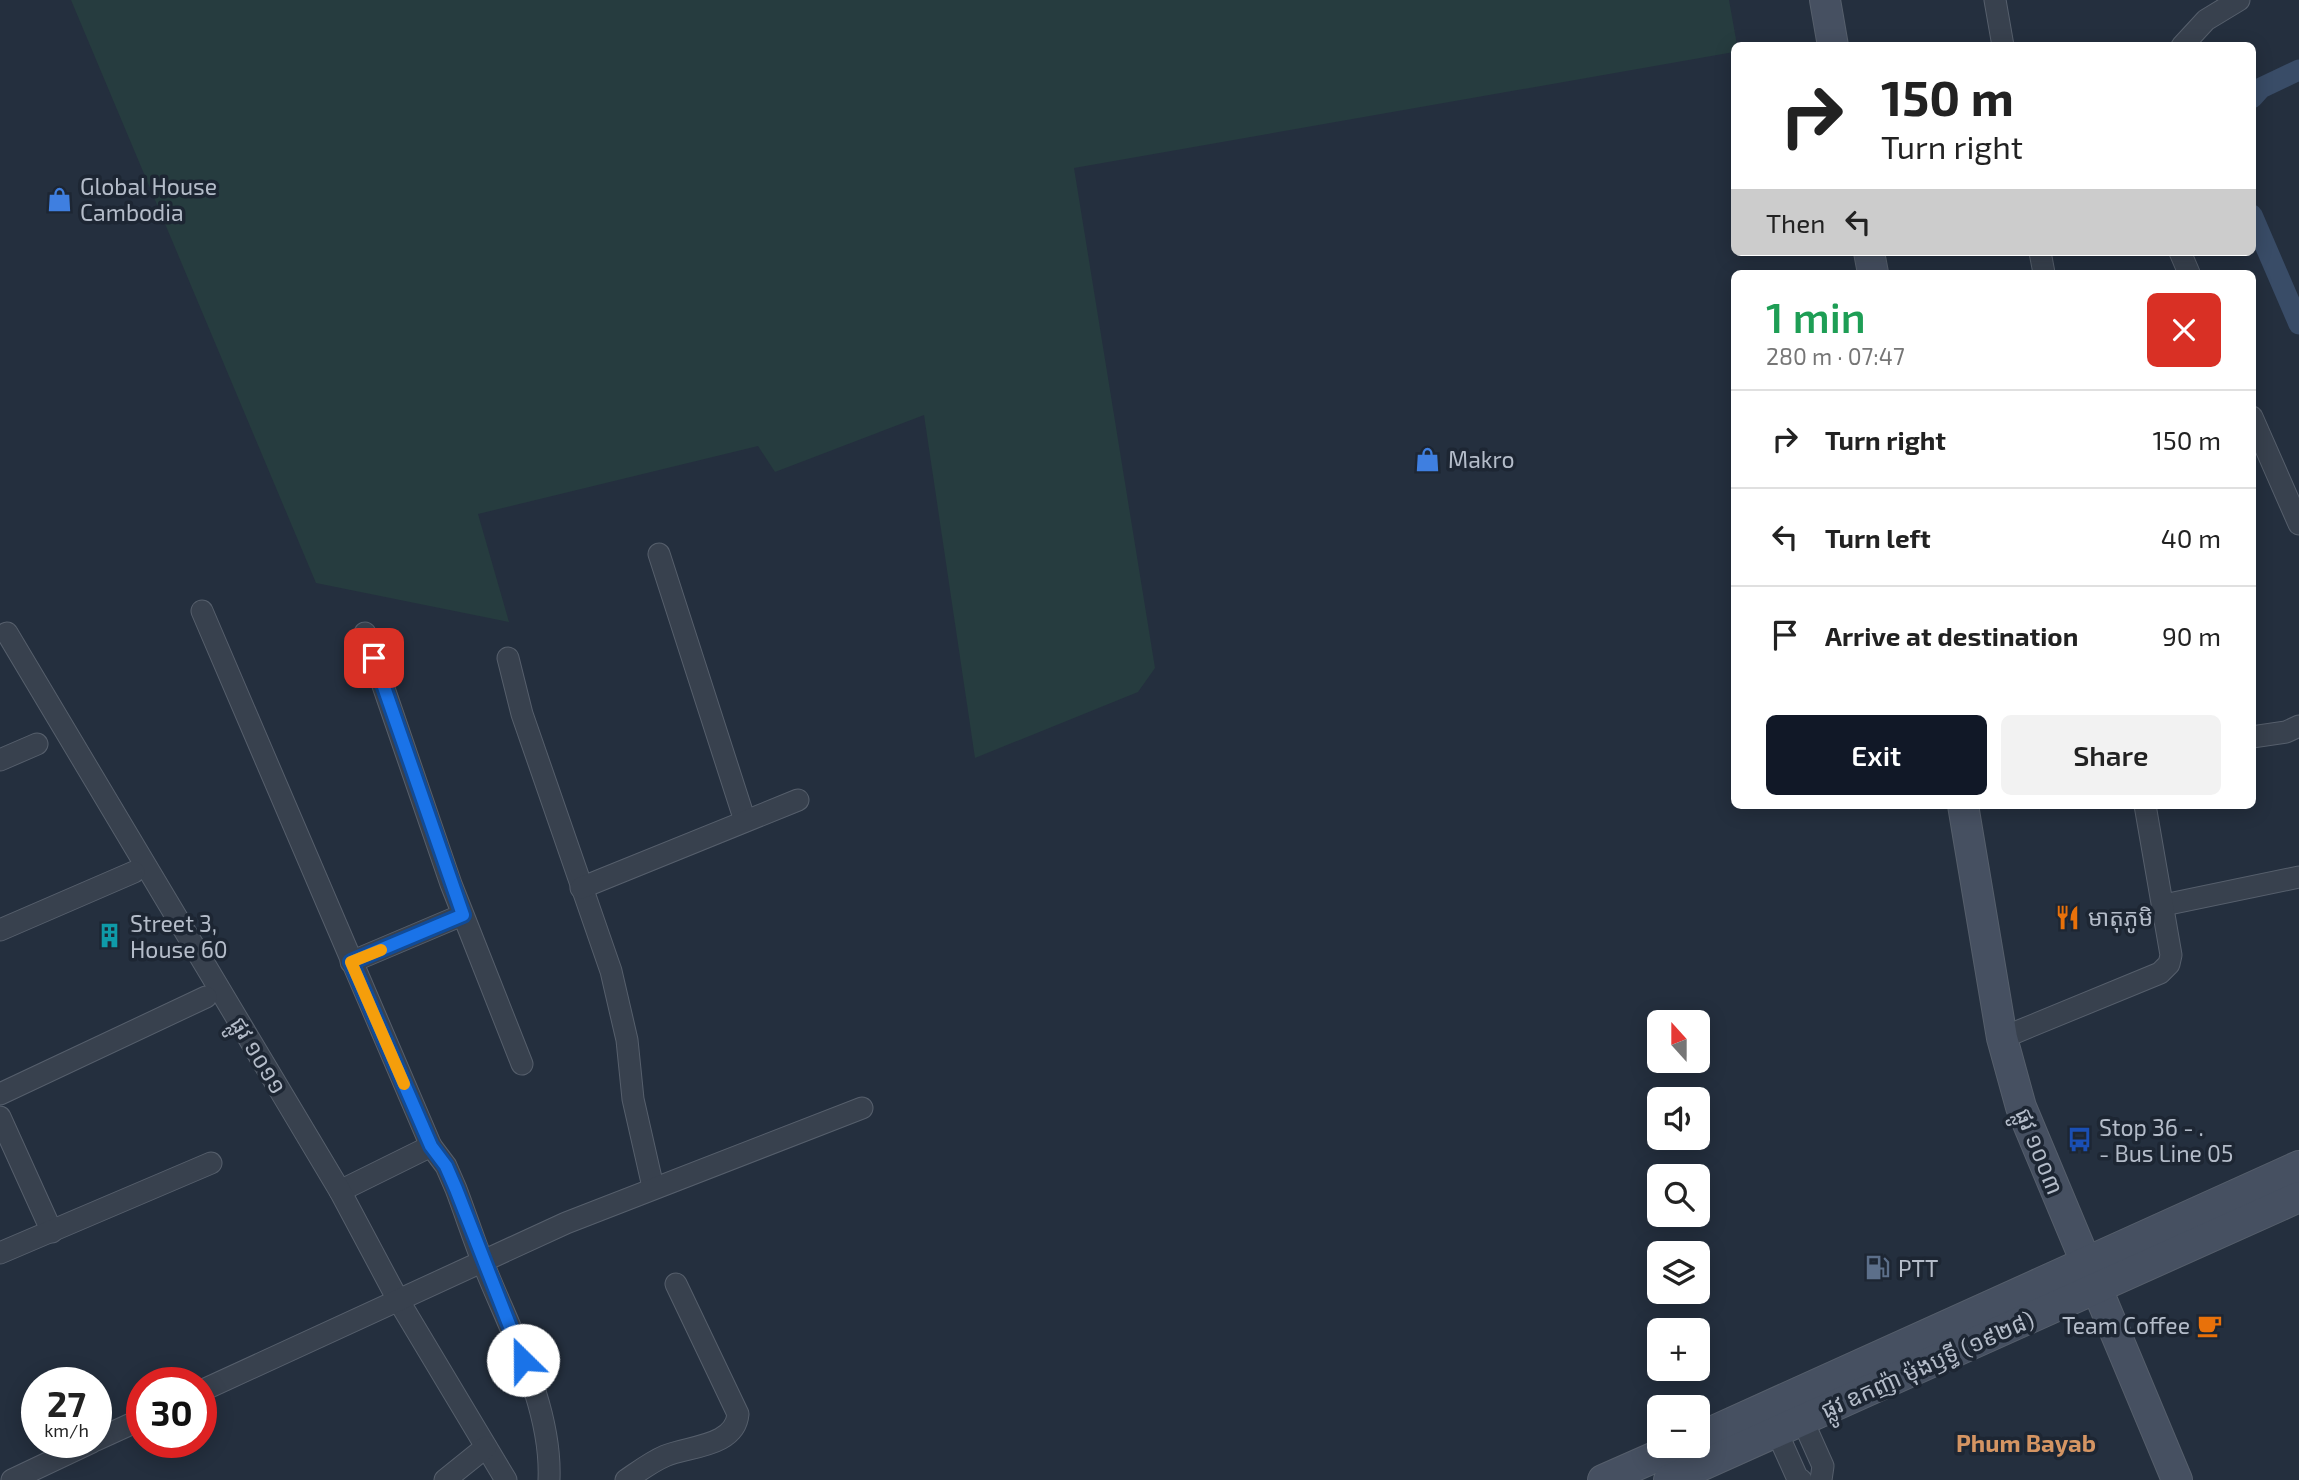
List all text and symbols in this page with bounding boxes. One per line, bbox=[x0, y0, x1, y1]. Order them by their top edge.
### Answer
text: 150 m bbox=[1881, 67, 2014, 126]
icon: right bbox=[1766, 70, 1857, 161]
text: Turn right bbox=[1881, 127, 2023, 165]
place label: Global House Cambodia bbox=[80, 172, 217, 226]
shop icon: Global House Cambodia bbox=[46, 185, 74, 213]
icon: left bbox=[1839, 203, 1877, 241]
text: Then bbox=[1766, 207, 1825, 238]
text: 1 min bbox=[1766, 291, 1866, 341]
button: close bbox=[2147, 293, 2221, 367]
text: 280 m · 07:47 bbox=[1766, 342, 1905, 370]
icon: right bbox=[1766, 420, 1804, 458]
text: Turn right bbox=[1825, 424, 1946, 455]
text: 150 m bbox=[2152, 424, 2221, 455]
shop icon: Makro bbox=[1414, 445, 1442, 473]
place label: Makro bbox=[1448, 445, 1515, 473]
icon: left bbox=[1766, 518, 1804, 556]
text: Turn left bbox=[1825, 522, 1931, 553]
text: 40 m bbox=[2161, 522, 2221, 553]
icon: arrive bbox=[1766, 616, 1804, 654]
text: Arrive at destination bbox=[1825, 620, 2078, 651]
text: 90 m bbox=[2162, 620, 2221, 651]
pin bbox=[344, 628, 404, 688]
icon: arrive bbox=[355, 639, 393, 677]
button: Exit bbox=[1766, 715, 1987, 795]
button: Share bbox=[2001, 715, 2221, 795]
restaurant icon: មាតុភូមិ bbox=[2054, 903, 2082, 931]
place label: មាតុភូមិ bbox=[2088, 903, 2153, 934]
place label: Street 3, House 60 bbox=[130, 909, 228, 963]
building icon: Street 3, House 60 bbox=[96, 922, 124, 950]
north arrow bbox=[1647, 1010, 1710, 1073]
map controls bbox=[1647, 1010, 1710, 1458]
street label: ផ្លូវ ១០១១ bbox=[217, 1011, 293, 1103]
button: sound bbox=[1647, 1087, 1710, 1150]
street label: ផ្លូវ ១០០៣ bbox=[2002, 1104, 2070, 1202]
place label: Stop 36 - . - Bus Line 05 bbox=[2099, 1113, 2233, 1167]
bus stop icon: Stop 36 - . - Bus Line 05 bbox=[2065, 1126, 2093, 1154]
button: search bbox=[1647, 1164, 1710, 1227]
button: layers bbox=[1647, 1241, 1710, 1304]
fuel station icon: PTT bbox=[1864, 1254, 1892, 1282]
place label: PTT bbox=[1898, 1254, 1938, 1282]
street label: ផ្លូវ ឧកញ៉ា ម៉ុងឫទ្ធី (១៩២៨) bbox=[1816, 1304, 2042, 1432]
place label: Team Coffee bbox=[2062, 1311, 2190, 1339]
cafe icon: Team Coffee bbox=[2196, 1311, 2224, 1339]
button: + bbox=[1647, 1318, 1710, 1381]
position arrow bbox=[486, 1323, 560, 1397]
speed limit sign: 30 bbox=[126, 1367, 217, 1458]
text: 27 bbox=[47, 1382, 86, 1424]
button: − bbox=[1647, 1395, 1710, 1458]
text: km/h bbox=[44, 1419, 89, 1441]
district label: Phum Bayab bbox=[1956, 1428, 2096, 1457]

